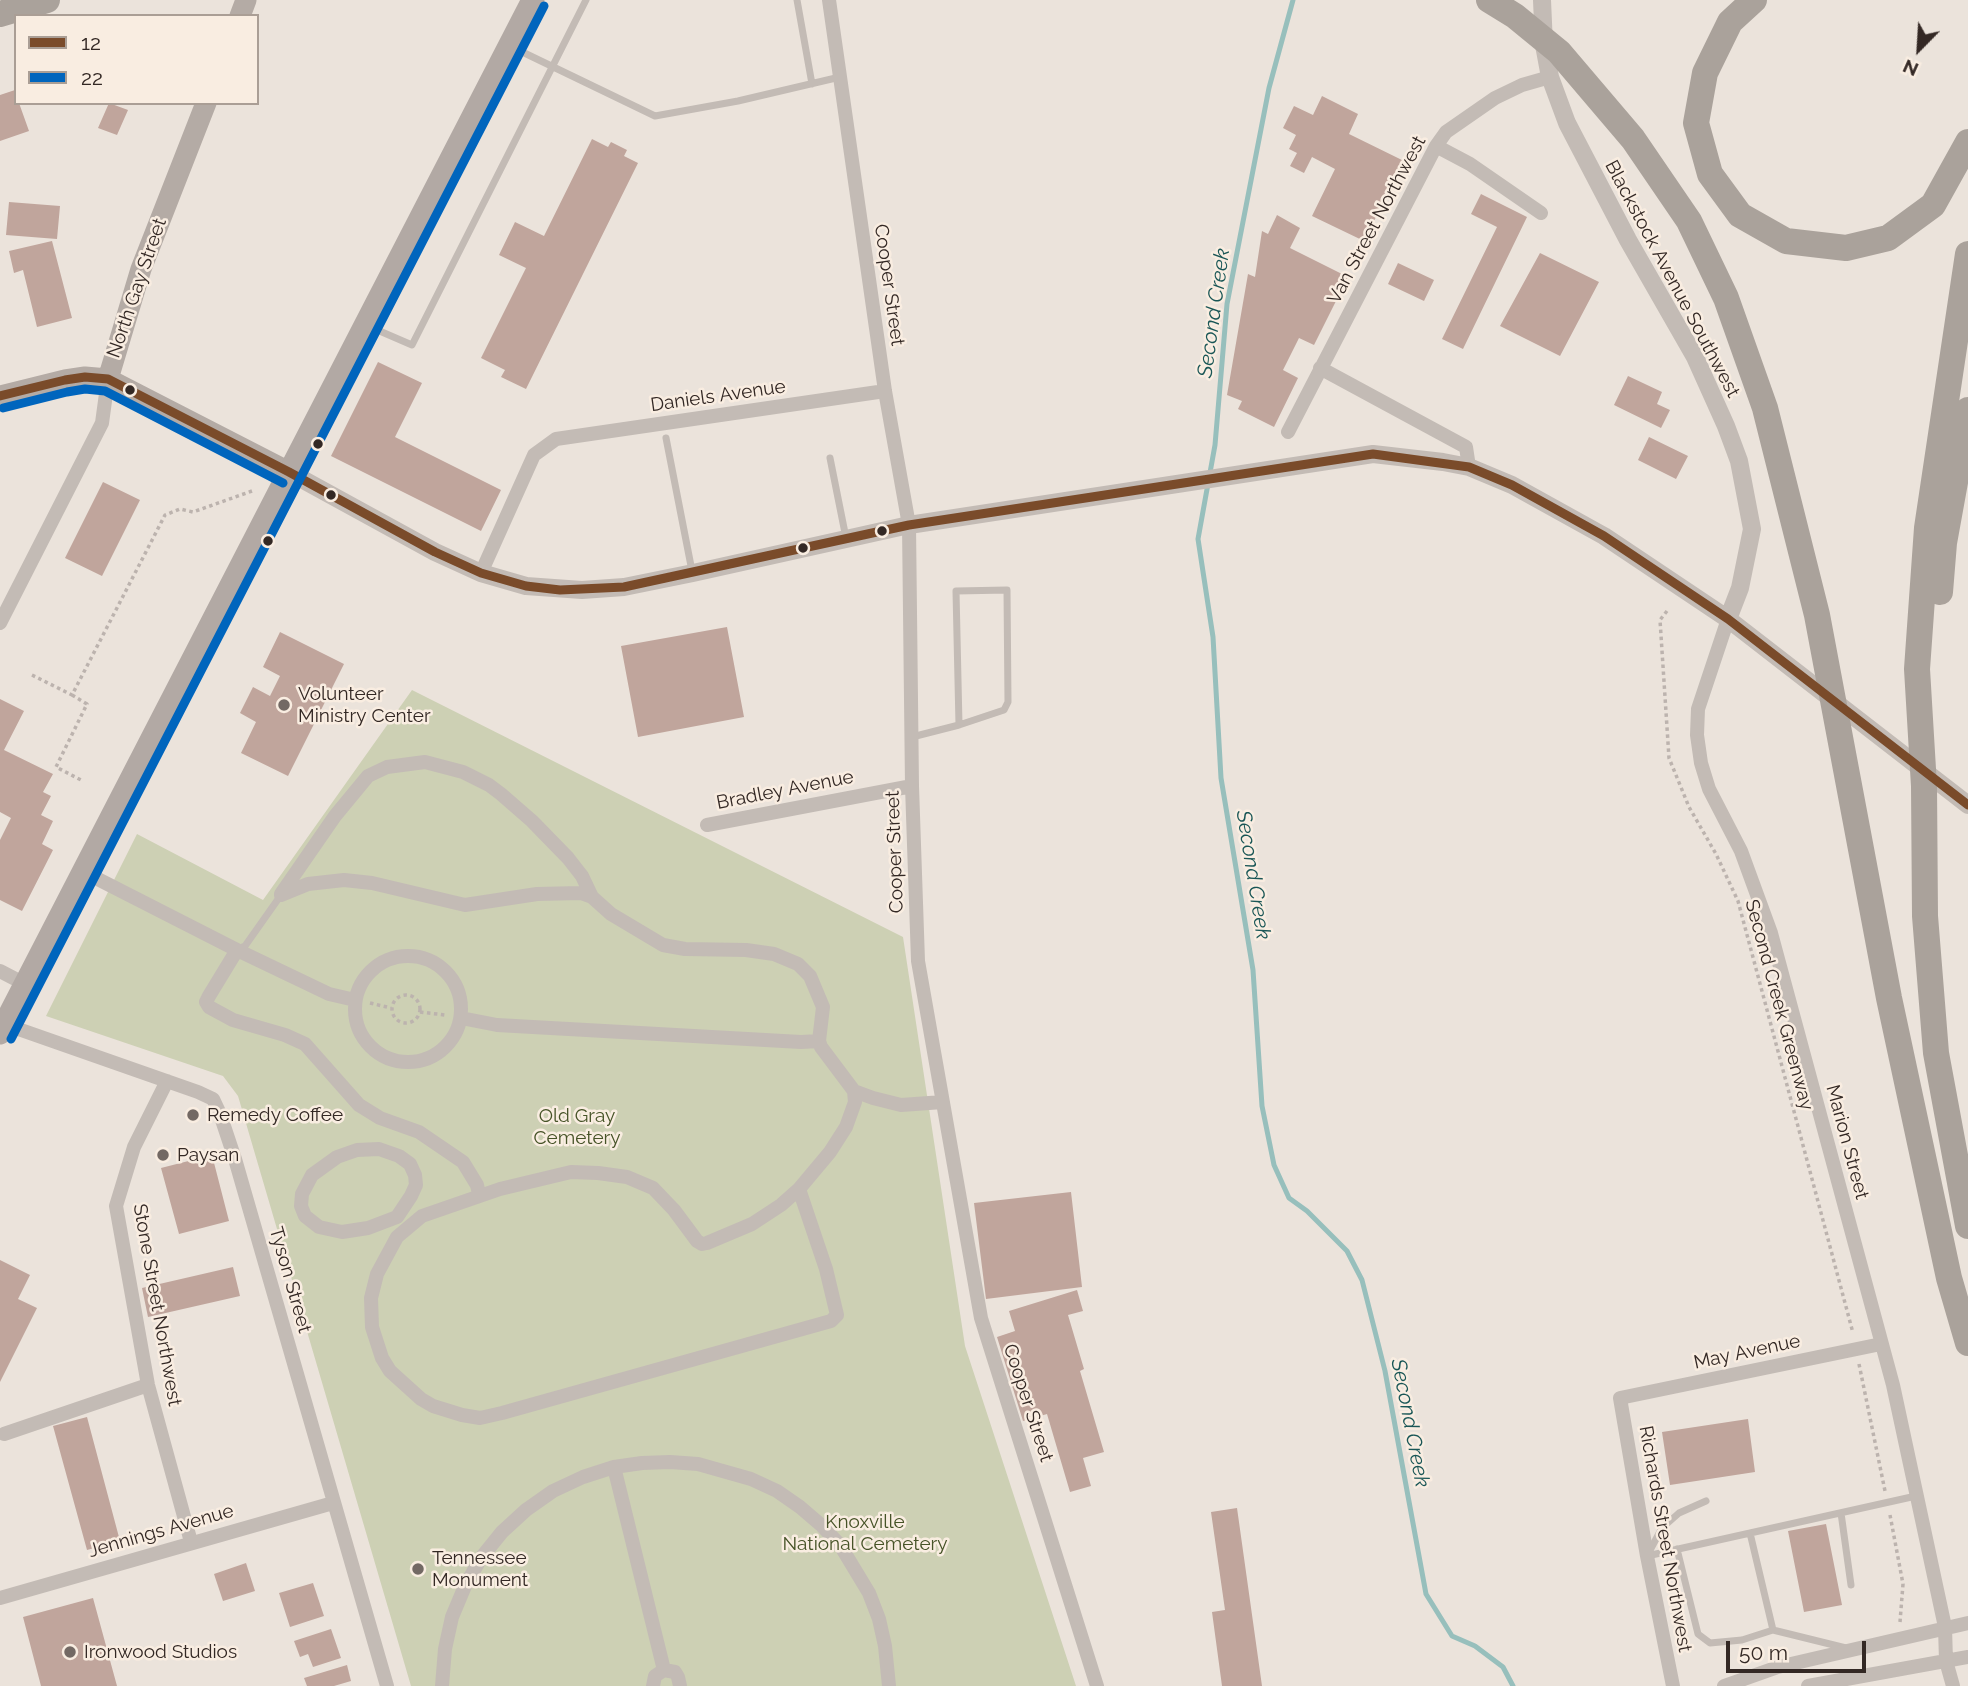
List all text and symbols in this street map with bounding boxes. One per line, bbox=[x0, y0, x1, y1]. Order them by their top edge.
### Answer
legend bbox=[14, 14, 259, 105]
north arrow bbox=[1884, 14, 1954, 84]
text: 12 bbox=[81, 30, 101, 55]
text: N bbox=[1899, 55, 1922, 81]
text: 22 bbox=[81, 65, 103, 90]
street label: Van Street Northwest bbox=[1323, 132, 1431, 308]
street label: Blackstock Avenue Southwest bbox=[1600, 157, 1744, 401]
street label: North Gay Street bbox=[102, 215, 172, 361]
street label: Cooper Street bbox=[869, 223, 909, 347]
water label: Second Creek bbox=[1192, 247, 1236, 379]
street label: Daniels Avenue bbox=[649, 375, 787, 417]
unlabelled marker bbox=[123, 383, 137, 397]
unlabelled marker bbox=[311, 437, 325, 451]
unlabelled marker bbox=[324, 488, 338, 502]
unlabelled marker bbox=[875, 524, 889, 538]
unlabelled marker bbox=[261, 534, 275, 548]
unlabelled marker bbox=[796, 541, 810, 555]
place label: Volunteer Ministry Center bbox=[298, 683, 431, 727]
marker: Volunteer Ministry Center bbox=[276, 697, 292, 713]
street label: Bradley Avenue bbox=[714, 766, 856, 814]
street label: Cooper Street bbox=[881, 790, 909, 914]
water label: Second Creek bbox=[1230, 809, 1276, 941]
street label: Second Creek Greenway bbox=[1740, 897, 1818, 1113]
street label: Marion Street bbox=[1821, 1082, 1873, 1202]
place label: Remedy Coffee bbox=[207, 1104, 343, 1126]
park label: Old Gray Cemetery bbox=[533, 1105, 621, 1149]
marker: Remedy Coffee bbox=[185, 1107, 201, 1123]
place label: Paysan bbox=[177, 1144, 239, 1166]
marker: Paysan bbox=[155, 1147, 171, 1163]
street label: Stone Street Northwest bbox=[128, 1202, 186, 1408]
street label: Tyson Street bbox=[264, 1224, 316, 1336]
street label: May Avenue bbox=[1692, 1330, 1802, 1374]
street label: Cooper Street bbox=[998, 1341, 1058, 1465]
water label: Second Creek bbox=[1385, 1357, 1435, 1489]
street label: Richards Street Northwest bbox=[1634, 1424, 1696, 1654]
street label: Jennings Avenue bbox=[86, 1499, 236, 1563]
park label: Knoxville National Cemetery bbox=[782, 1511, 948, 1555]
place label: Tennessee Monument bbox=[432, 1547, 528, 1591]
marker: Tennessee Monument bbox=[410, 1561, 426, 1577]
scale bar bbox=[1730, 1626, 1870, 1670]
text: 50 m bbox=[1739, 1640, 1788, 1665]
place label: Ironwood Studios bbox=[84, 1641, 237, 1663]
marker: Ironwood Studios bbox=[62, 1644, 78, 1660]

